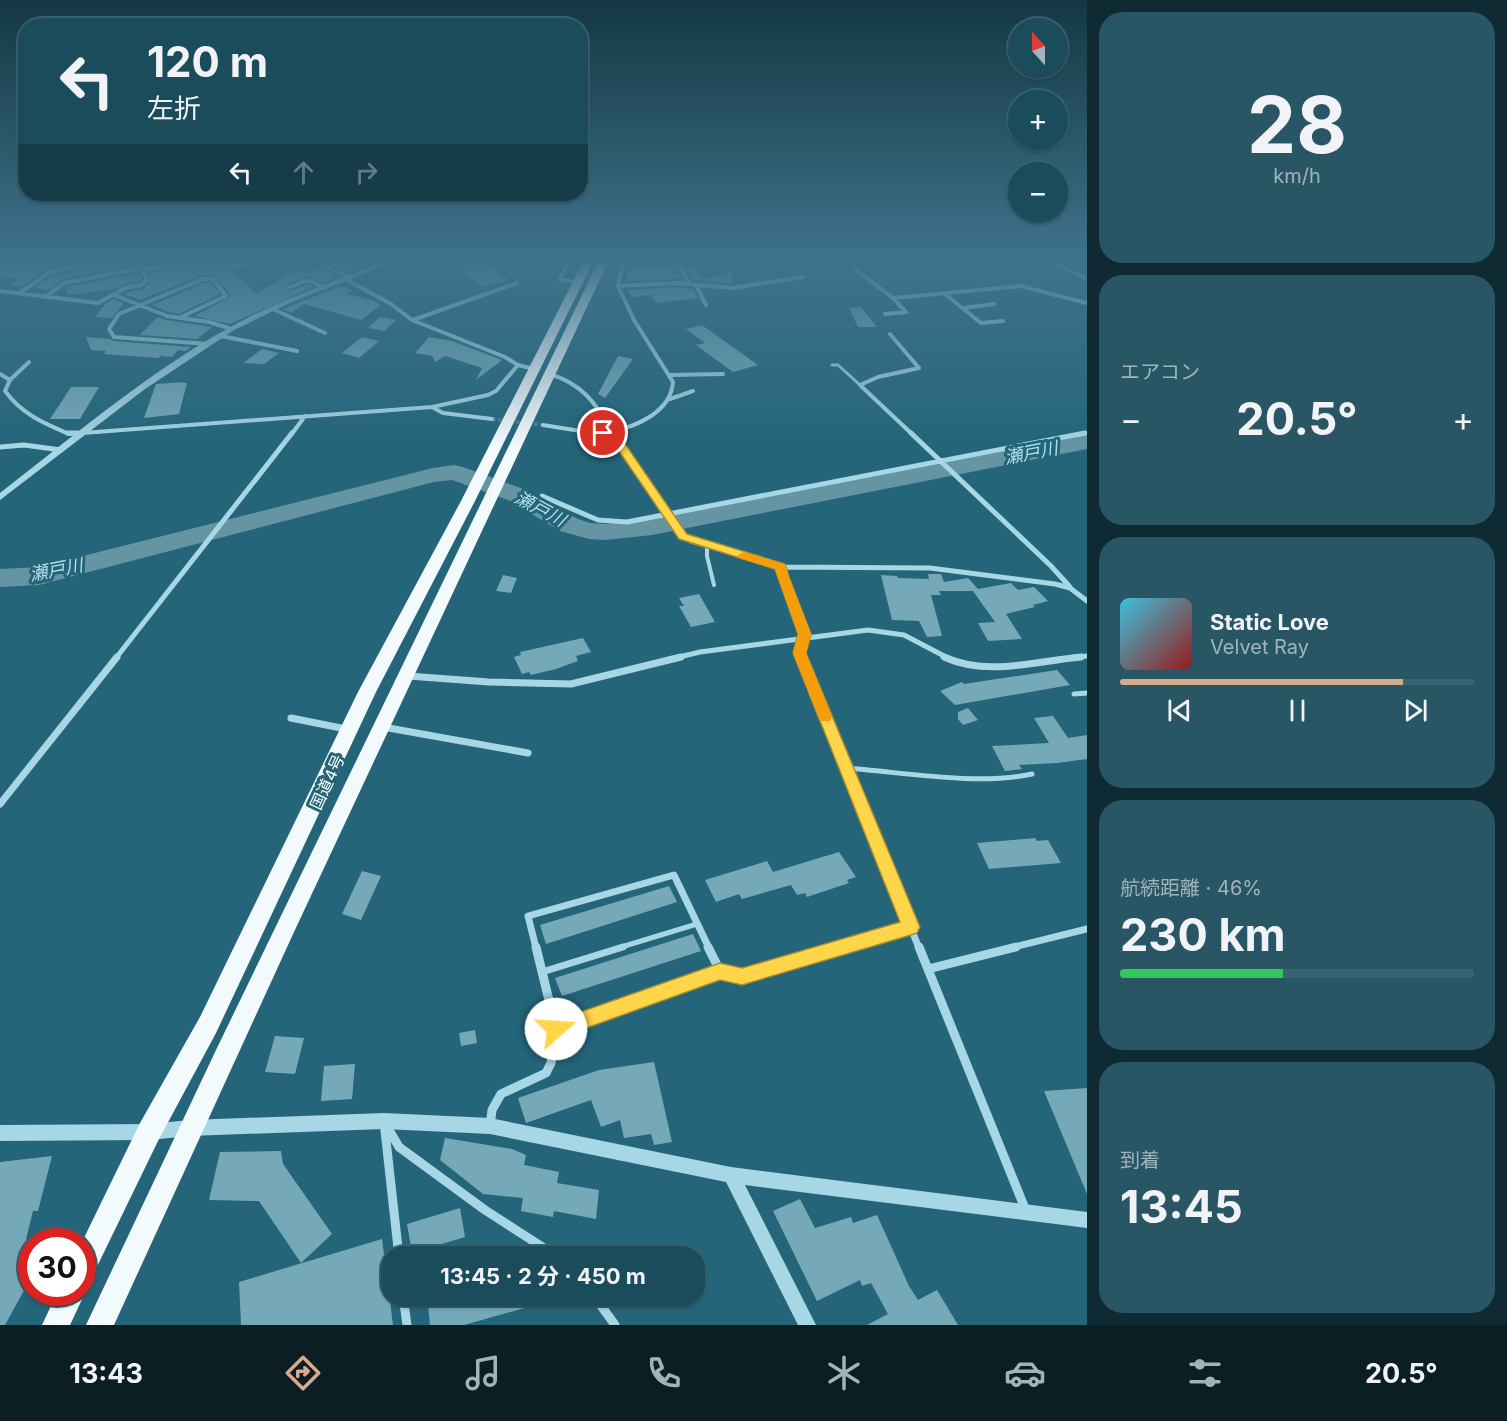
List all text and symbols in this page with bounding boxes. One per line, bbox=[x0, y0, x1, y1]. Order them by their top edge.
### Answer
north arrow bbox=[1008, 18, 1068, 78]
map controls bbox=[1008, 18, 1068, 222]
text: 120 m bbox=[147, 36, 268, 87]
icon: left bbox=[48, 42, 126, 120]
text: 28 bbox=[1247, 77, 1347, 172]
button: + bbox=[1008, 90, 1068, 150]
text: 左折 bbox=[147, 92, 201, 125]
icon: left bbox=[224, 156, 257, 189]
icon: ahead bbox=[287, 156, 320, 189]
icon: right bbox=[350, 156, 383, 189]
button: − bbox=[1008, 162, 1068, 222]
text: km/h bbox=[1273, 164, 1321, 188]
text: エアコン bbox=[1120, 360, 1200, 384]
text: 20.5° bbox=[1236, 391, 1358, 446]
text: − bbox=[1120, 399, 1142, 439]
text: + bbox=[1452, 399, 1474, 439]
pin bbox=[577, 407, 628, 458]
icon: arrive bbox=[586, 416, 619, 449]
water label: 瀬戸川 bbox=[1002, 437, 1061, 468]
water label: 瀬戸川 bbox=[511, 487, 571, 531]
water label: 瀬戸川 bbox=[27, 554, 86, 585]
text: Static Love bbox=[1210, 609, 1329, 635]
text: Velvet Ray bbox=[1210, 635, 1309, 659]
icon: previous bbox=[1163, 694, 1196, 727]
icon: pause bbox=[1281, 694, 1314, 727]
icon: next bbox=[1399, 694, 1432, 727]
street label: 国道4号 bbox=[306, 751, 348, 813]
text: 航続距離 · 46% bbox=[1120, 876, 1262, 900]
text: 230 km bbox=[1120, 907, 1286, 962]
position arrow bbox=[524, 997, 588, 1061]
text: 到着 bbox=[1120, 1148, 1160, 1172]
text: 13:45 bbox=[1120, 1179, 1243, 1234]
speed limit sign: 30 bbox=[18, 1228, 96, 1306]
text: 13:45 · 2 分 · 450 m bbox=[440, 1263, 646, 1289]
icon: directions bbox=[282, 1352, 324, 1394]
icon: music bbox=[462, 1352, 504, 1394]
icon: phone bbox=[643, 1352, 685, 1394]
icon: climate bbox=[823, 1352, 865, 1394]
icon: car bbox=[1004, 1352, 1046, 1394]
icon: filters bbox=[1184, 1352, 1226, 1394]
text: 13:43 bbox=[69, 1357, 143, 1390]
text: 20.5° bbox=[1365, 1357, 1438, 1390]

